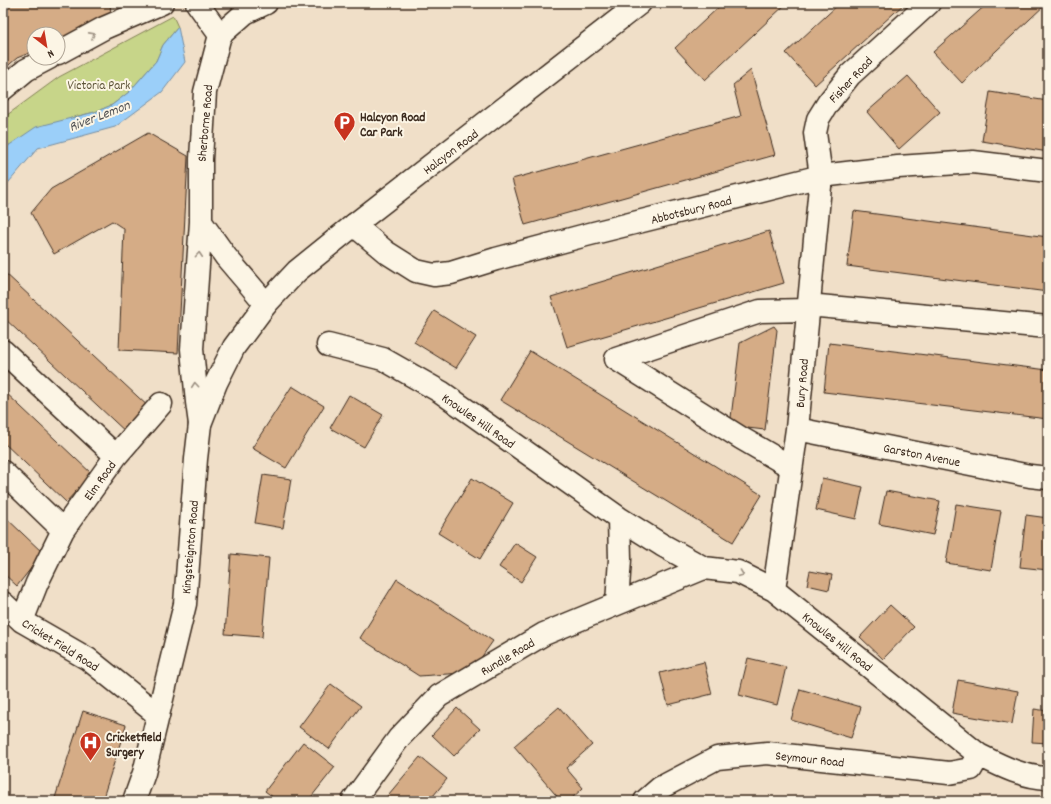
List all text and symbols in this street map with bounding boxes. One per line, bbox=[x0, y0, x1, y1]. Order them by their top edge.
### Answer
north arrow bbox=[26, 26, 66, 66]
one-way arrow bbox=[88, 32, 95, 39]
text: N bbox=[43, 45, 57, 61]
street label: Fisher Road bbox=[825, 53, 878, 108]
park label: Victoria Park bbox=[68, 77, 130, 96]
street label: Sherborne Road bbox=[194, 84, 219, 163]
water label: River Lemon bbox=[66, 96, 134, 138]
place label: Halcyon Road Car Park bbox=[360, 109, 425, 143]
parking icon: Halcyon Road Car Park bbox=[331, 110, 357, 143]
street label: Halcyon Road bbox=[420, 126, 483, 180]
street label: Abbotsbury Road bbox=[649, 192, 734, 231]
one-way arrow bbox=[194, 252, 203, 258]
street label: Bury Road bbox=[792, 358, 815, 409]
one-way arrow bbox=[191, 382, 200, 388]
street label: Knowles Hill Road bbox=[437, 390, 518, 454]
street label: Garston Avenue bbox=[881, 440, 962, 473]
street label: Elm Road bbox=[80, 458, 122, 505]
street label: Kingsteignton Road bbox=[178, 500, 205, 595]
one-way arrow bbox=[737, 570, 744, 578]
street label: Knowles Hill Road bbox=[797, 609, 876, 677]
street label: Cricket Field Road bbox=[17, 615, 102, 678]
street label: Rundle Road bbox=[478, 635, 539, 682]
place label: Cricketfield Surgery bbox=[106, 729, 162, 763]
hospital icon: Cricketfield Surgery bbox=[77, 730, 103, 763]
street label: Seymour Road bbox=[774, 747, 845, 774]

